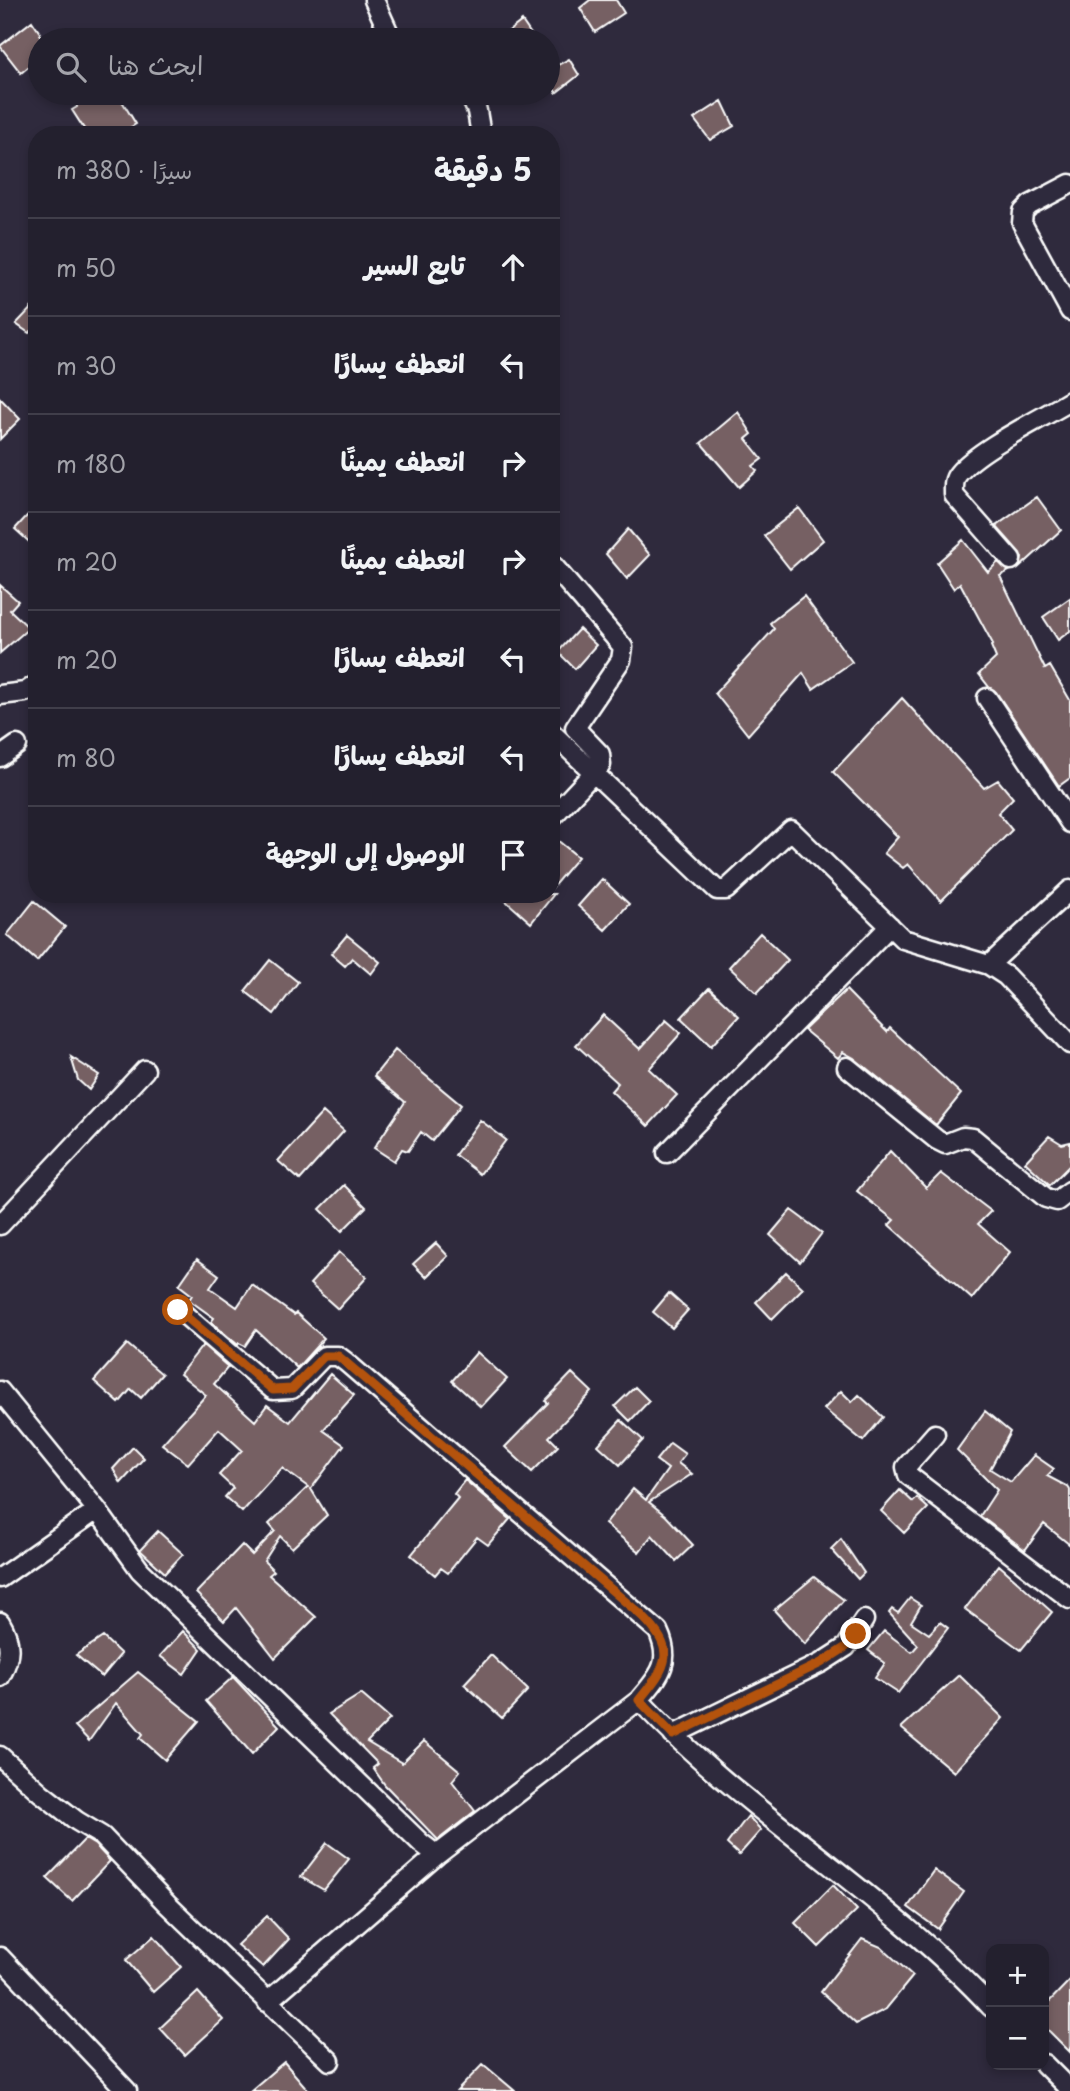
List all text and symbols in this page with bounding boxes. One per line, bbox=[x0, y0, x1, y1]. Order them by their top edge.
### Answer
search box bbox=[28, 28, 560, 105]
text: ابحث هنا bbox=[108, 45, 203, 84]
icon: search bbox=[52, 48, 90, 86]
text: 5 دقيقة bbox=[434, 146, 532, 191]
text: سيرًا · 380 m bbox=[56, 152, 192, 187]
text: تابع السير bbox=[364, 245, 465, 284]
icon: ahead bbox=[494, 248, 532, 286]
text: 50 m bbox=[56, 250, 116, 285]
text: انعطف يسارًا bbox=[334, 343, 465, 382]
icon: left bbox=[494, 346, 532, 384]
text: 30 m bbox=[56, 348, 116, 383]
text: انعطف يمينًا bbox=[341, 441, 465, 480]
icon: right bbox=[494, 444, 532, 482]
text: 180 m bbox=[56, 446, 126, 481]
text: انعطف يمينًا bbox=[341, 539, 465, 578]
icon: right bbox=[494, 542, 532, 580]
text: 20 m bbox=[56, 544, 117, 579]
text: انعطف يسارًا bbox=[334, 637, 465, 676]
icon: left bbox=[494, 640, 532, 678]
text: 20 m bbox=[56, 642, 117, 677]
text: انعطف يسارًا bbox=[334, 735, 465, 774]
icon: left bbox=[494, 738, 532, 776]
text: 80 m bbox=[56, 740, 116, 775]
text: الوصول إلى الوجهة bbox=[266, 833, 465, 872]
icon: arrive bbox=[494, 836, 532, 874]
route start bbox=[162, 1294, 193, 1325]
route end bbox=[840, 1618, 871, 1649]
map controls bbox=[986, 1944, 1049, 2070]
button: + bbox=[986, 1944, 1049, 2007]
button: − bbox=[986, 2007, 1049, 2070]

